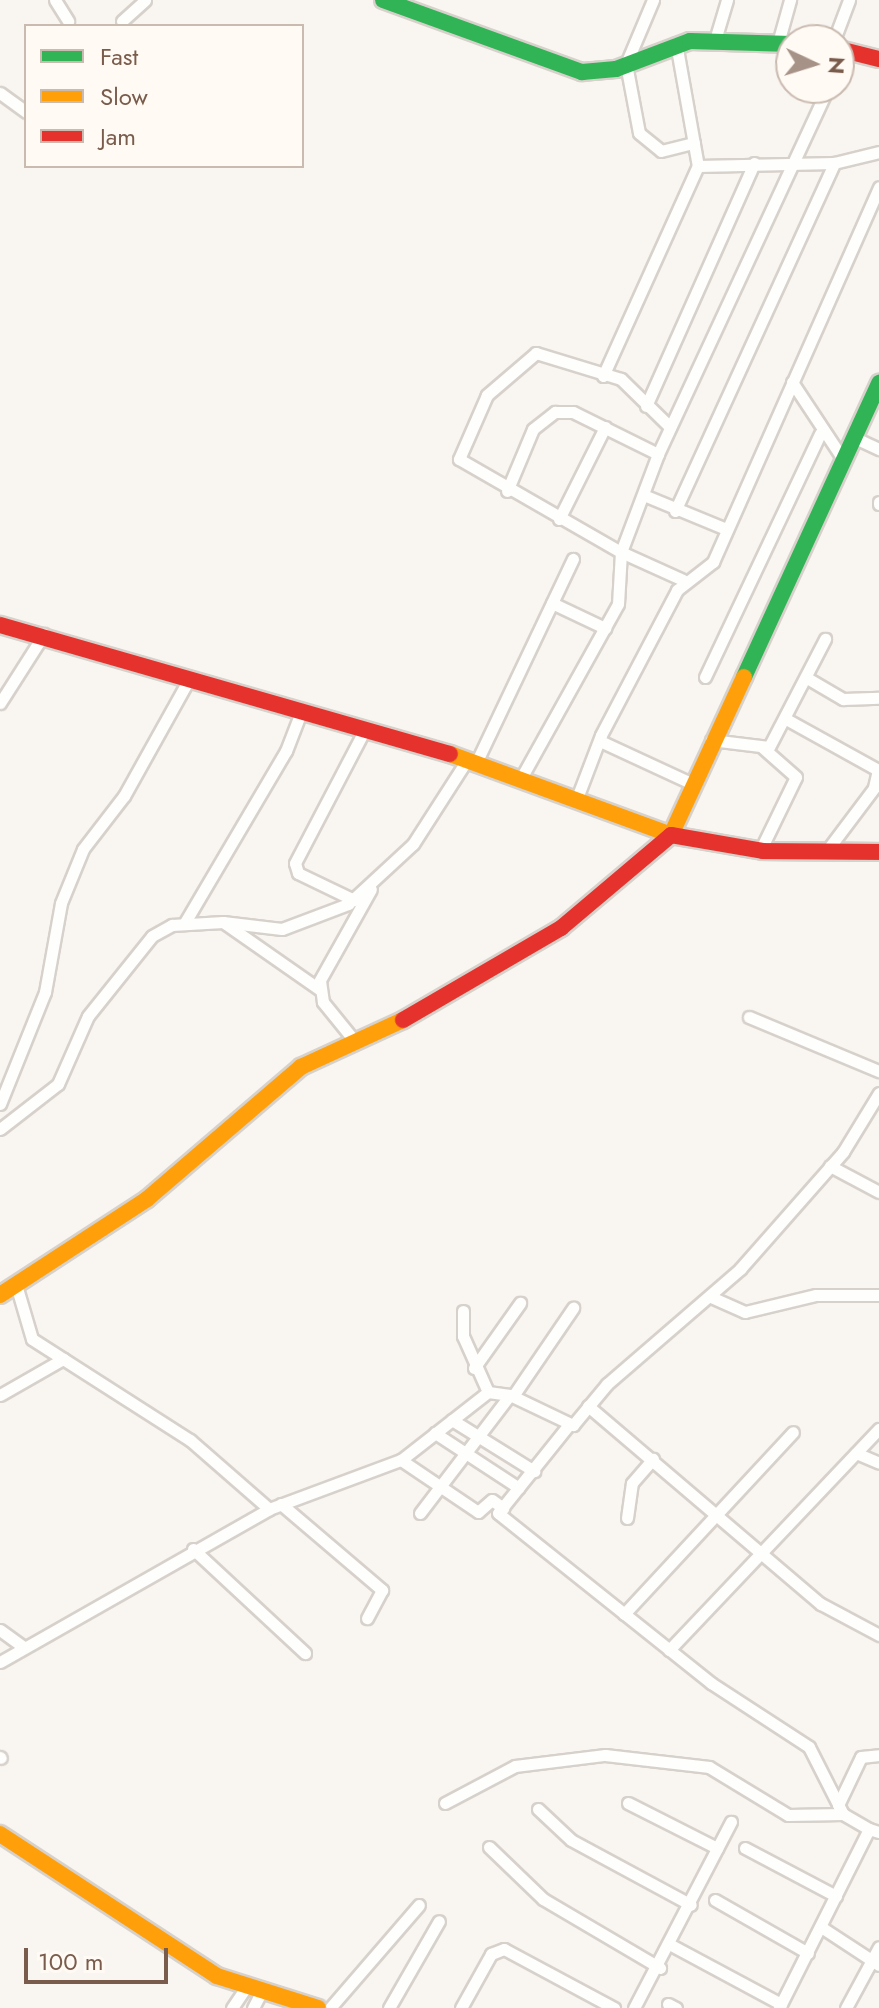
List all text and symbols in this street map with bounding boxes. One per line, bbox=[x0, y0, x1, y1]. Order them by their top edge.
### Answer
legend bbox=[24, 24, 304, 168]
north arrow bbox=[775, 24, 855, 104]
text: Fast bbox=[100, 39, 138, 74]
text: N bbox=[820, 56, 854, 75]
text: Slow bbox=[100, 79, 148, 114]
text: Jam bbox=[100, 119, 136, 154]
scale bar bbox=[28, 1932, 172, 1982]
text: 100 m bbox=[38, 1944, 104, 1979]

